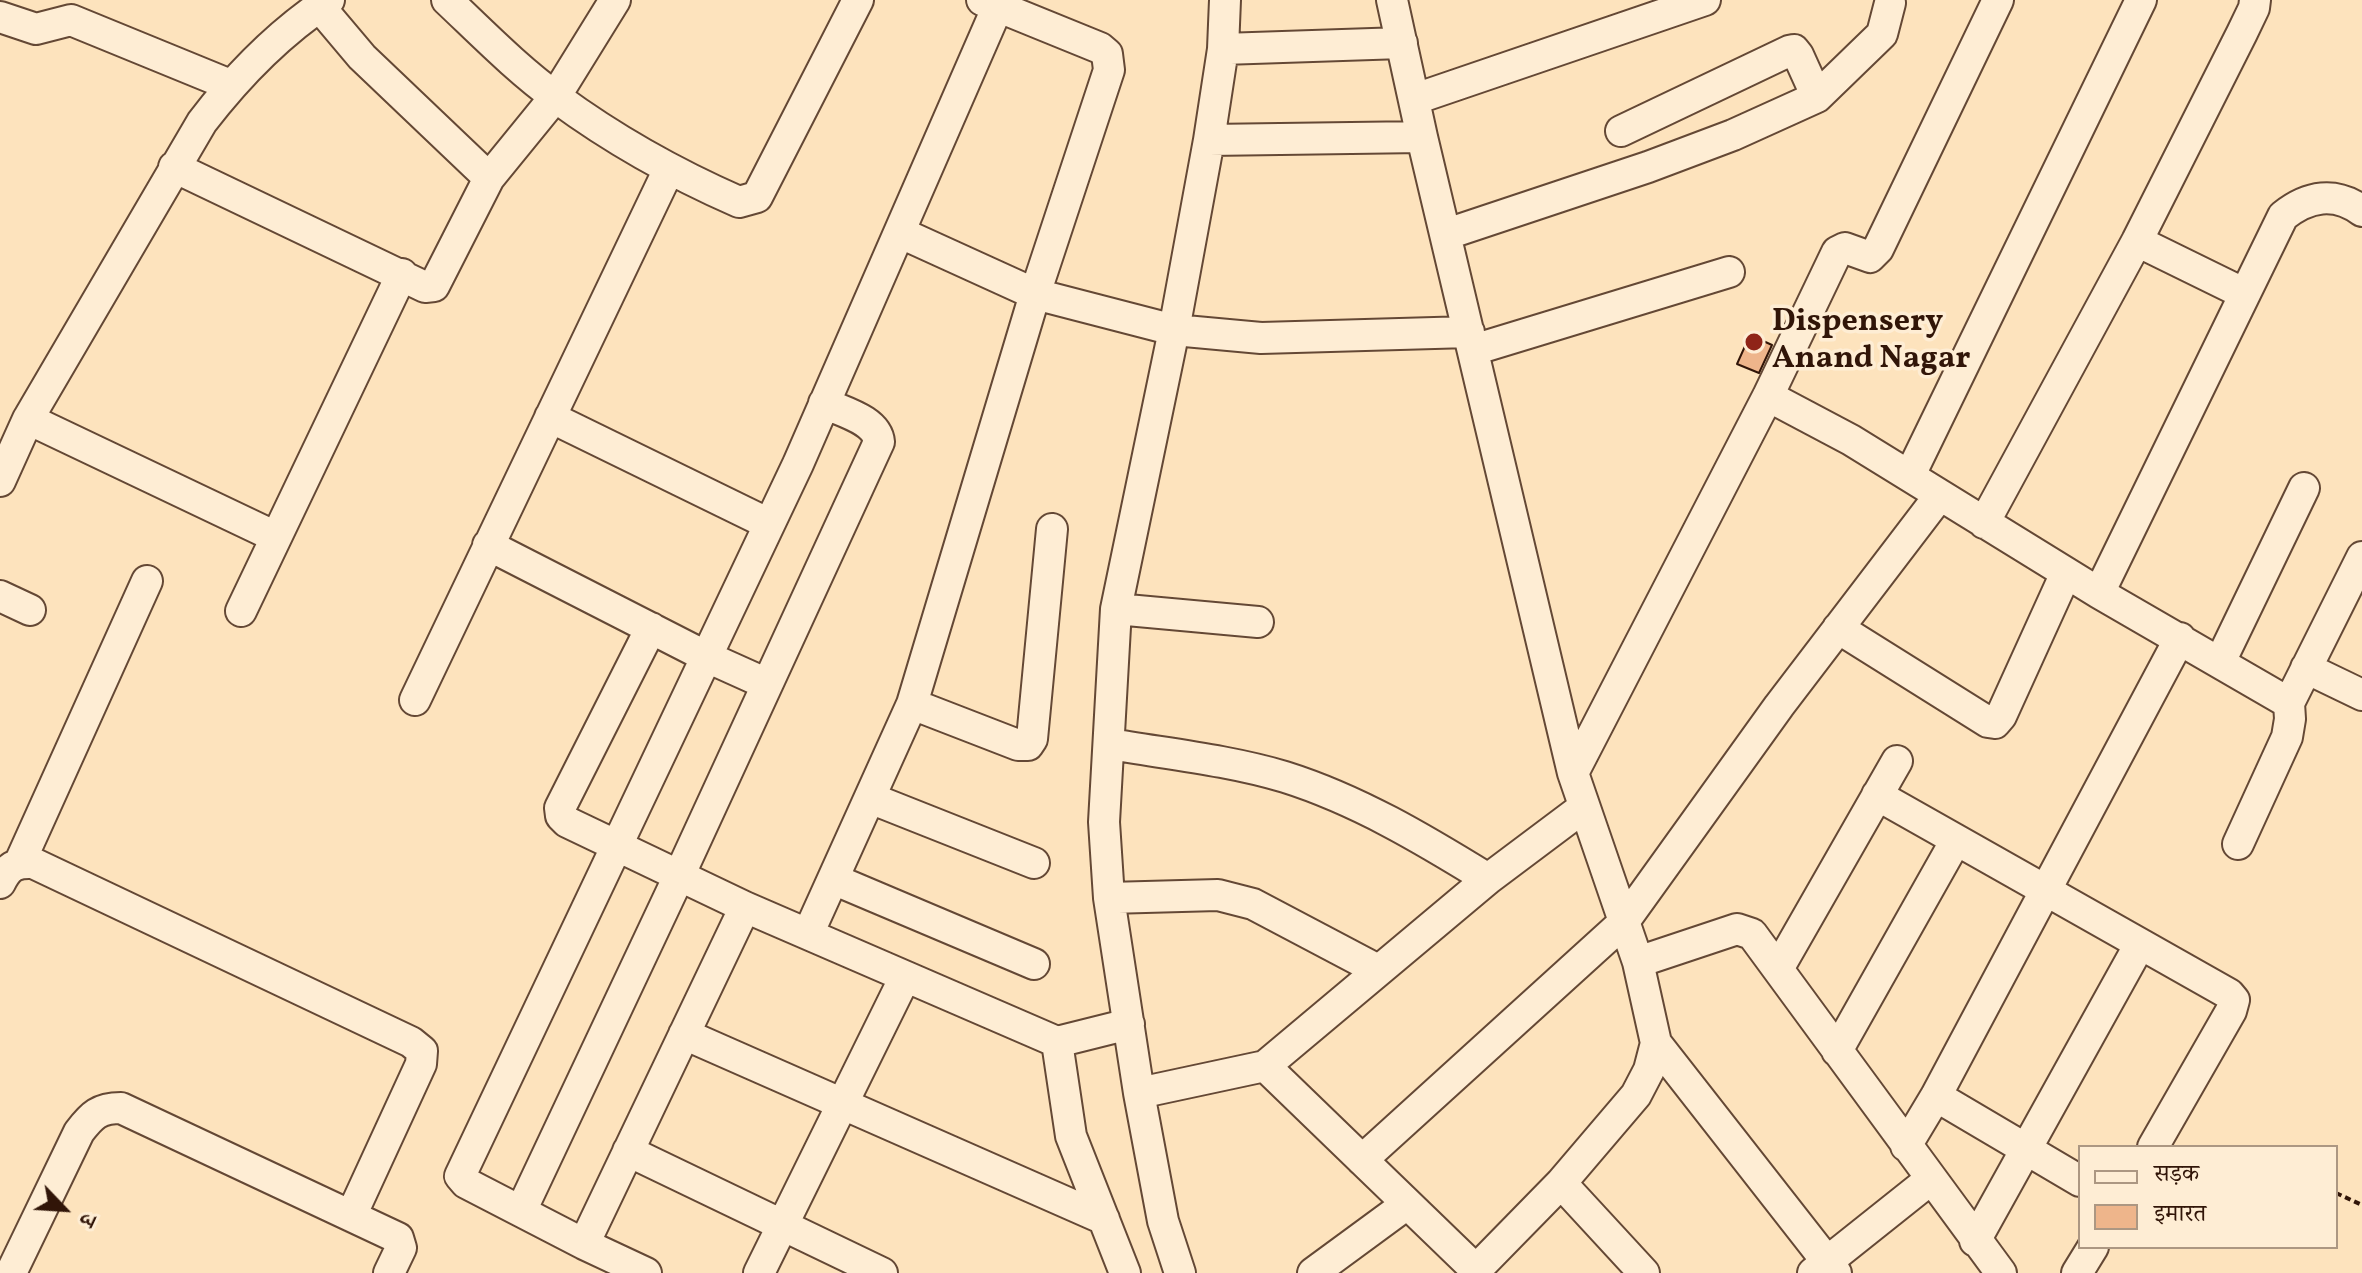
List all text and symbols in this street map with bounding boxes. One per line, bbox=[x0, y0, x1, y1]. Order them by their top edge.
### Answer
place label: Dispensery Anand Nagar bbox=[1772, 305, 1971, 380]
marker: Dispensery Anand Nagar bbox=[1743, 331, 1765, 353]
legend bbox=[2078, 1145, 2338, 1249]
text: सड़क bbox=[2154, 1158, 2199, 1192]
north arrow bbox=[24, 1169, 104, 1249]
text: इमारत bbox=[2154, 1198, 2206, 1232]
text: उ bbox=[70, 1208, 103, 1231]

